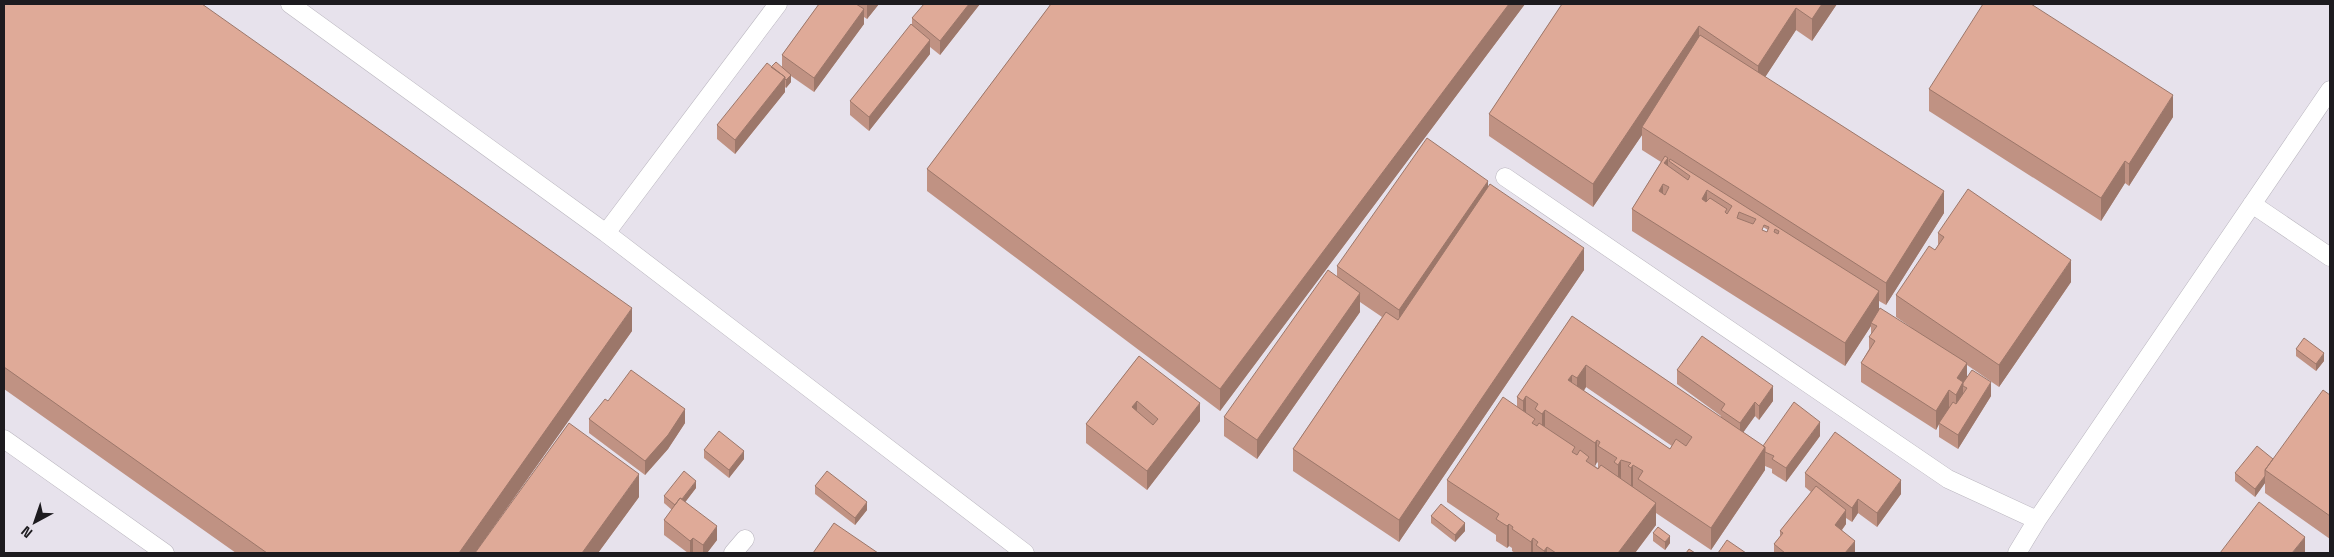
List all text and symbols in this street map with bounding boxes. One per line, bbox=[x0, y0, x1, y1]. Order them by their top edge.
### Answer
north arrow bbox=[10, 497, 60, 547]
text: N bbox=[17, 522, 36, 542]

